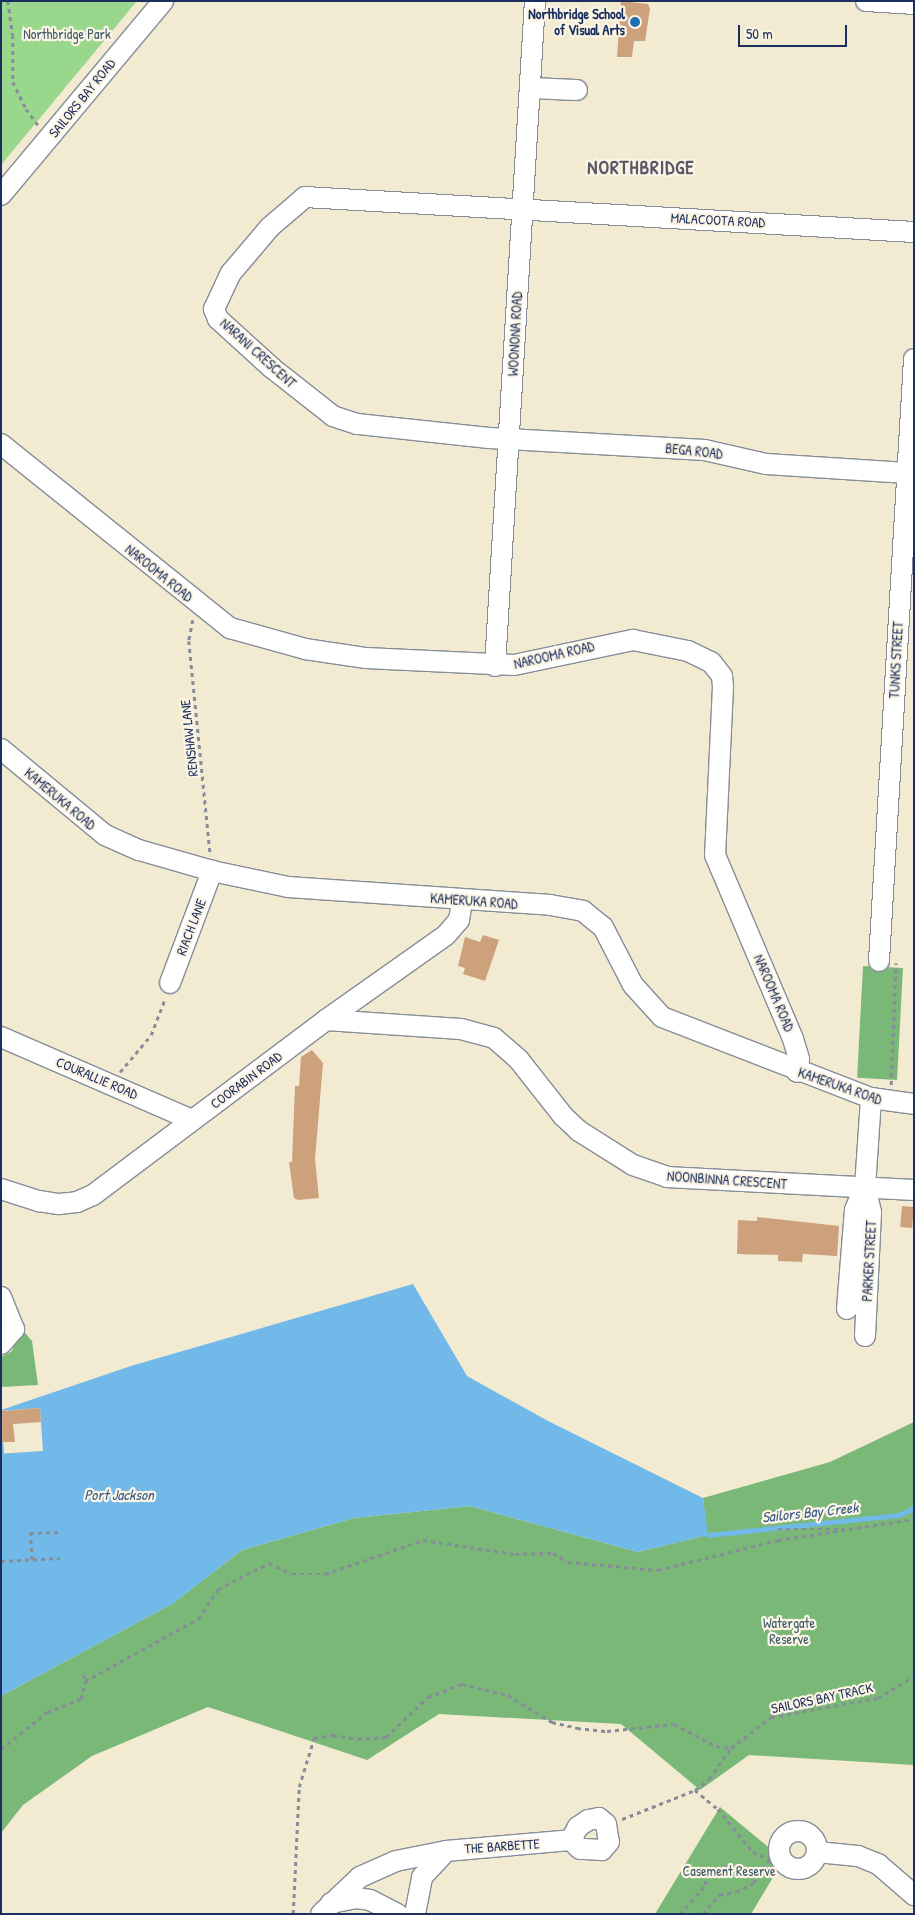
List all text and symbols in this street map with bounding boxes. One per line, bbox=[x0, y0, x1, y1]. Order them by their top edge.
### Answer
place label: Northbridge School of Visual Arts bbox=[528, 6, 625, 38]
scale bar bbox=[740, 15, 849, 47]
marker: Northbridge School of Visual Arts bbox=[629, 16, 641, 28]
text: 50 m bbox=[746, 23, 773, 44]
park label: Northbridge Park bbox=[23, 26, 111, 42]
street label: SAILORS BAY ROAD bbox=[45, 55, 119, 141]
district label: NORTHBRIDGE bbox=[586, 157, 696, 179]
street label: MALACOOTA ROAD bbox=[670, 209, 766, 231]
street label: WOONONA ROAD bbox=[504, 291, 526, 377]
street label: NARANI CRESCENT bbox=[217, 315, 299, 391]
street label: BEGA ROAD bbox=[664, 440, 724, 462]
street label: NAROOMA ROAD bbox=[122, 541, 196, 605]
street label: TUNKS STREET bbox=[886, 621, 906, 699]
street label: NAROOMA ROAD bbox=[512, 638, 596, 672]
street label: RENSHAW LANE bbox=[177, 699, 201, 777]
street label: KAMERUKA ROAD bbox=[21, 764, 99, 834]
street label: KAMERUKA ROAD bbox=[430, 890, 518, 912]
street label: RIACH LANE bbox=[172, 896, 210, 958]
street label: NAROOMA ROAD bbox=[750, 952, 798, 1034]
street label: COORABIN ROAD bbox=[207, 1048, 285, 1112]
street label: COURALLIE ROAD bbox=[54, 1053, 140, 1103]
street label: KAMERUKA ROAD bbox=[796, 1064, 884, 1108]
street label: NOONBINNA CRESCENT bbox=[666, 1167, 788, 1193]
street label: PARKER STREET bbox=[858, 1220, 880, 1302]
water label: Port Jackson bbox=[84, 1486, 154, 1504]
water label: Sailors Bay Creek bbox=[761, 1498, 859, 1526]
park label: Watergate Reserve bbox=[763, 1615, 815, 1648]
street label: SAILORS BAY TRACK bbox=[770, 1679, 874, 1717]
street label: THE BARBETTE bbox=[464, 1835, 540, 1857]
park label: Casement Reserve bbox=[682, 1863, 776, 1879]

